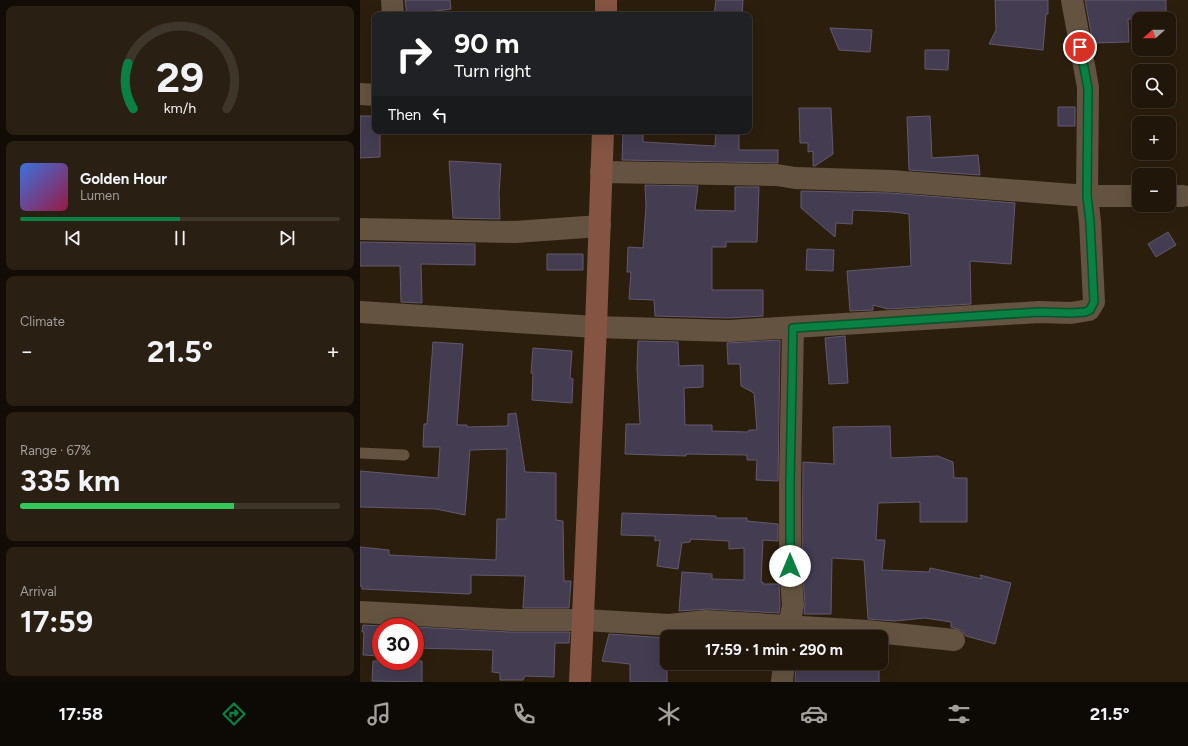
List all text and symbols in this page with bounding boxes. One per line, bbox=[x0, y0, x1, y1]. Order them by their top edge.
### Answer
north arrow bbox=[1132, 12, 1176, 56]
map controls bbox=[1132, 12, 1176, 212]
text: 90 m bbox=[454, 26, 519, 60]
icon: right bbox=[388, 28, 440, 80]
pin bbox=[1063, 30, 1097, 64]
icon: arrive bbox=[1069, 36, 1091, 58]
text: 29 bbox=[156, 51, 204, 101]
text: Turn right bbox=[454, 60, 531, 82]
button: search bbox=[1132, 64, 1176, 108]
text: km/h bbox=[164, 98, 196, 116]
icon: left bbox=[429, 104, 451, 126]
text: Then bbox=[388, 106, 421, 124]
button: + bbox=[1132, 116, 1176, 160]
button: − bbox=[1132, 168, 1176, 212]
text: Golden Hour bbox=[80, 170, 167, 188]
text: Lumen bbox=[80, 188, 119, 203]
icon: previous bbox=[62, 227, 84, 249]
icon: pause bbox=[169, 227, 191, 249]
icon: next bbox=[276, 227, 298, 249]
text: Climate bbox=[20, 314, 65, 329]
text: 21.5° bbox=[147, 333, 213, 370]
text: − bbox=[20, 338, 34, 365]
text: + bbox=[326, 338, 340, 365]
text: Range · 67% bbox=[20, 443, 91, 458]
text: 335 km bbox=[20, 462, 120, 499]
position arrow bbox=[769, 545, 811, 587]
text: Arrival bbox=[20, 584, 57, 599]
text: 17:59 bbox=[20, 603, 93, 640]
speed limit sign: 30 bbox=[372, 618, 424, 670]
text: 17:59 · 1 min · 290 m bbox=[705, 641, 843, 659]
icon: directions bbox=[220, 700, 248, 728]
icon: music bbox=[365, 700, 393, 728]
icon: phone bbox=[510, 700, 538, 728]
icon: climate bbox=[655, 700, 683, 728]
icon: car bbox=[800, 700, 828, 728]
icon: filters bbox=[945, 700, 973, 728]
text: 17:58 bbox=[58, 703, 103, 725]
text: 21.5° bbox=[1090, 703, 1130, 725]

